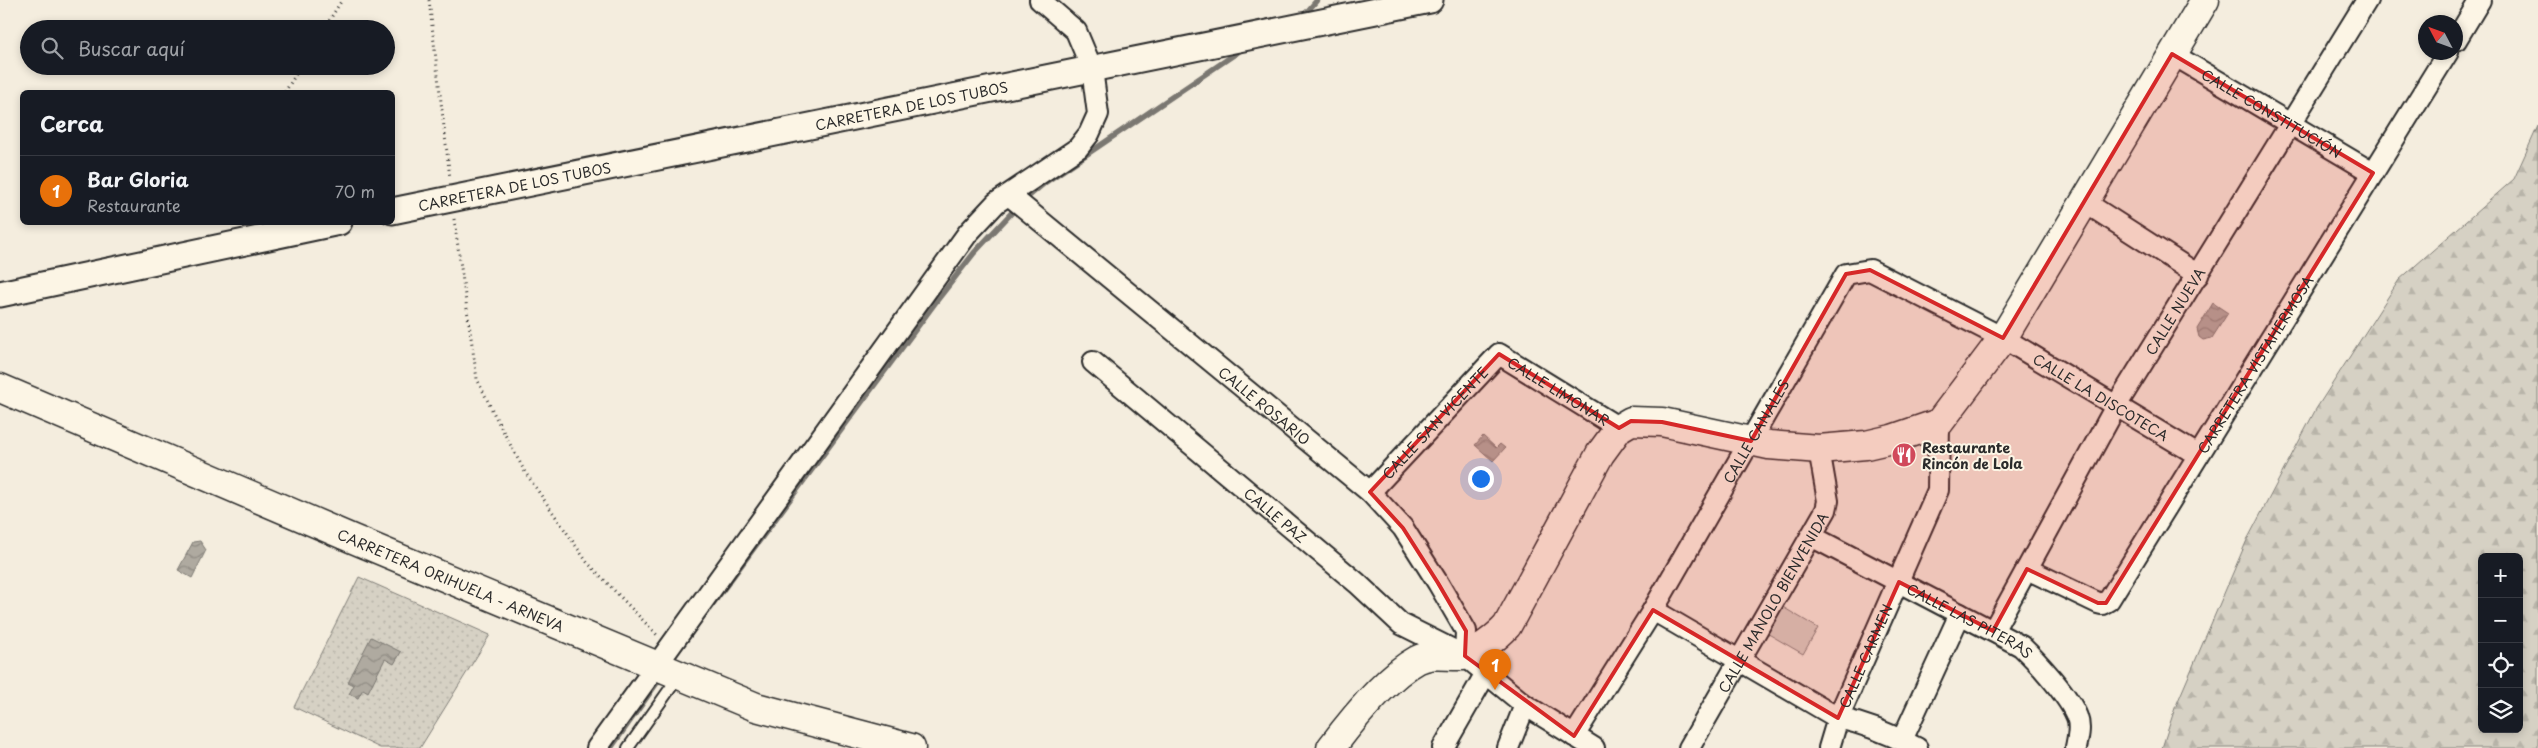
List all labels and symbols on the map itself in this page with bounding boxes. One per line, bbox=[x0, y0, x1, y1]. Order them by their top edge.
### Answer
north arrow bbox=[2418, 15, 2463, 60]
street label: CALLE CONSTITUCIÓN bbox=[2198, 63, 2346, 163]
street label: CARRETERA DE LOS TUBOS bbox=[813, 76, 1010, 135]
street label: CARRETERA DE LOS TUBOS bbox=[416, 156, 613, 216]
street label: CALLE NUEVA bbox=[2140, 263, 2210, 359]
street label: CARRETERA VISTAHERMOSA bbox=[2192, 271, 2318, 457]
street label: CALLE LA DISCOTECA bbox=[2029, 348, 2173, 446]
street label: CALLE LIMONAR bbox=[1504, 351, 1614, 430]
street label: CALLE ROSARIO bbox=[1214, 361, 1315, 449]
street label: CALLE SAN VICENTE bbox=[1377, 362, 1493, 483]
street label: CALLE CANALES bbox=[1718, 375, 1794, 487]
place label: Restaurante Rincón de Lola bbox=[1922, 437, 2023, 474]
restaurant icon: Restaurante Rincón de Lola bbox=[1891, 442, 1917, 468]
your location bbox=[1468, 466, 1494, 492]
street label: CALLE PAZ bbox=[1240, 482, 1311, 547]
street label: CALLE MANOLO BIENVENIDA bbox=[1713, 508, 1833, 696]
street label: CARRETERA ORIHUELA - ARNEVA bbox=[334, 523, 568, 637]
street label: CALLE LAS PITERAS bbox=[1903, 578, 2038, 663]
street label: CALLE CARMEN bbox=[1833, 601, 1897, 711]
pin: 1 bbox=[1479, 649, 1511, 690]

